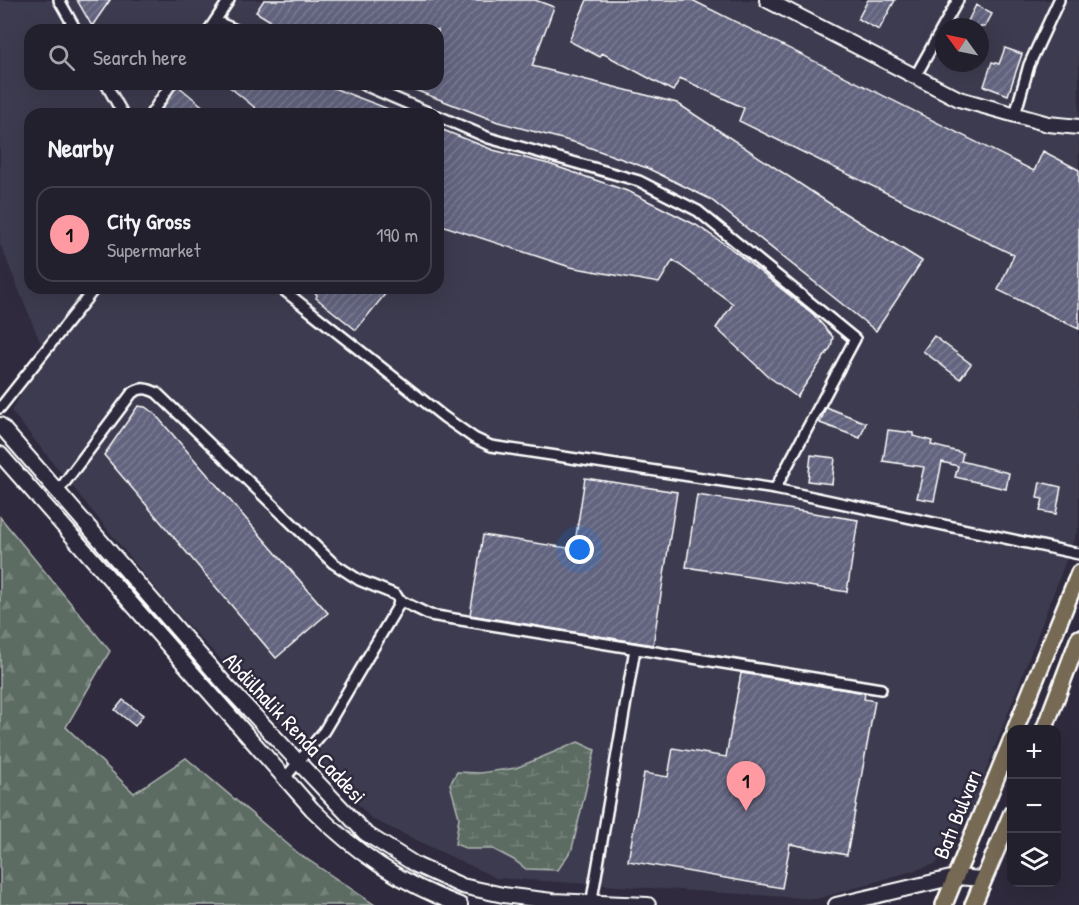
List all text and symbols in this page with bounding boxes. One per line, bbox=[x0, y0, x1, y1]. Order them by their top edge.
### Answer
north arrow bbox=[935, 18, 989, 72]
search box bbox=[24, 24, 444, 90]
icon: search bbox=[45, 41, 78, 74]
text: Search here bbox=[93, 42, 187, 72]
text: Nearby bbox=[48, 130, 114, 165]
text: City Gross bbox=[107, 206, 191, 236]
text: 1 bbox=[66, 221, 73, 248]
text: 190 m bbox=[376, 221, 418, 248]
text: Supermarket bbox=[107, 236, 201, 263]
your location bbox=[565, 535, 594, 564]
street label: Abdülhalik Renda Caddesi bbox=[217, 646, 373, 810]
map controls bbox=[1007, 725, 1061, 887]
button: + bbox=[1007, 725, 1061, 779]
pin: 1 bbox=[726, 762, 766, 811]
street label: Batı Bulvarı bbox=[925, 765, 989, 863]
button: − bbox=[1007, 779, 1061, 833]
button: layers bbox=[1007, 833, 1061, 887]

